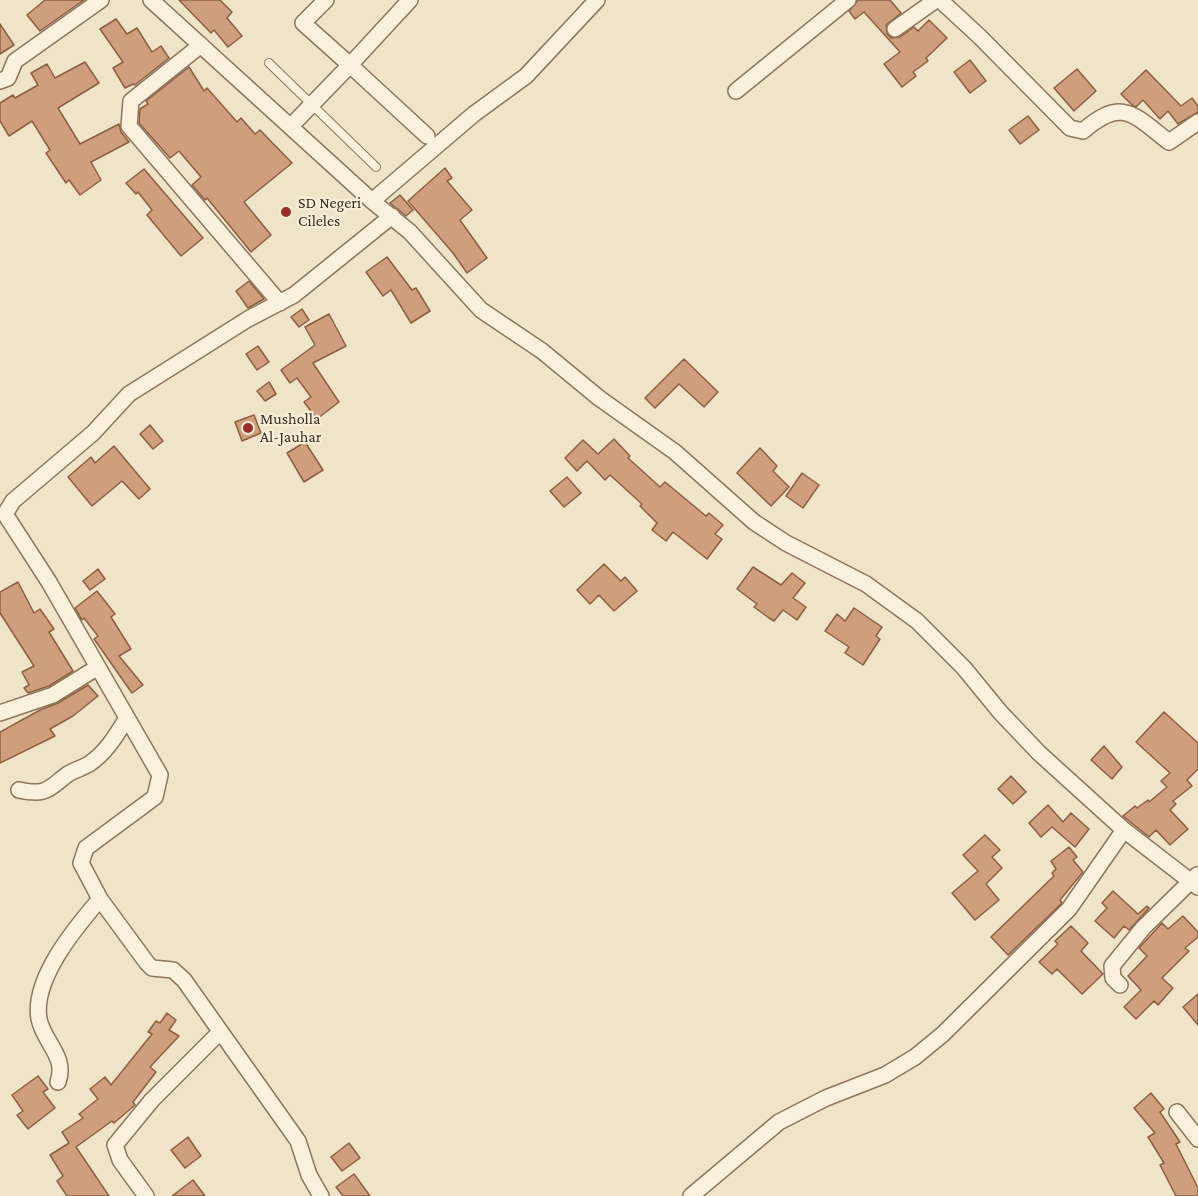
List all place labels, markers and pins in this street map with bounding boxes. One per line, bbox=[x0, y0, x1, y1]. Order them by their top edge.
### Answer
place label: SD Negeri Cileles bbox=[298, 193, 361, 231]
marker: SD Negeri Cileles bbox=[279, 205, 293, 219]
place label: Musholla Al-Jauhar bbox=[260, 409, 321, 447]
marker: Musholla Al-Jauhar bbox=[241, 421, 255, 435]

